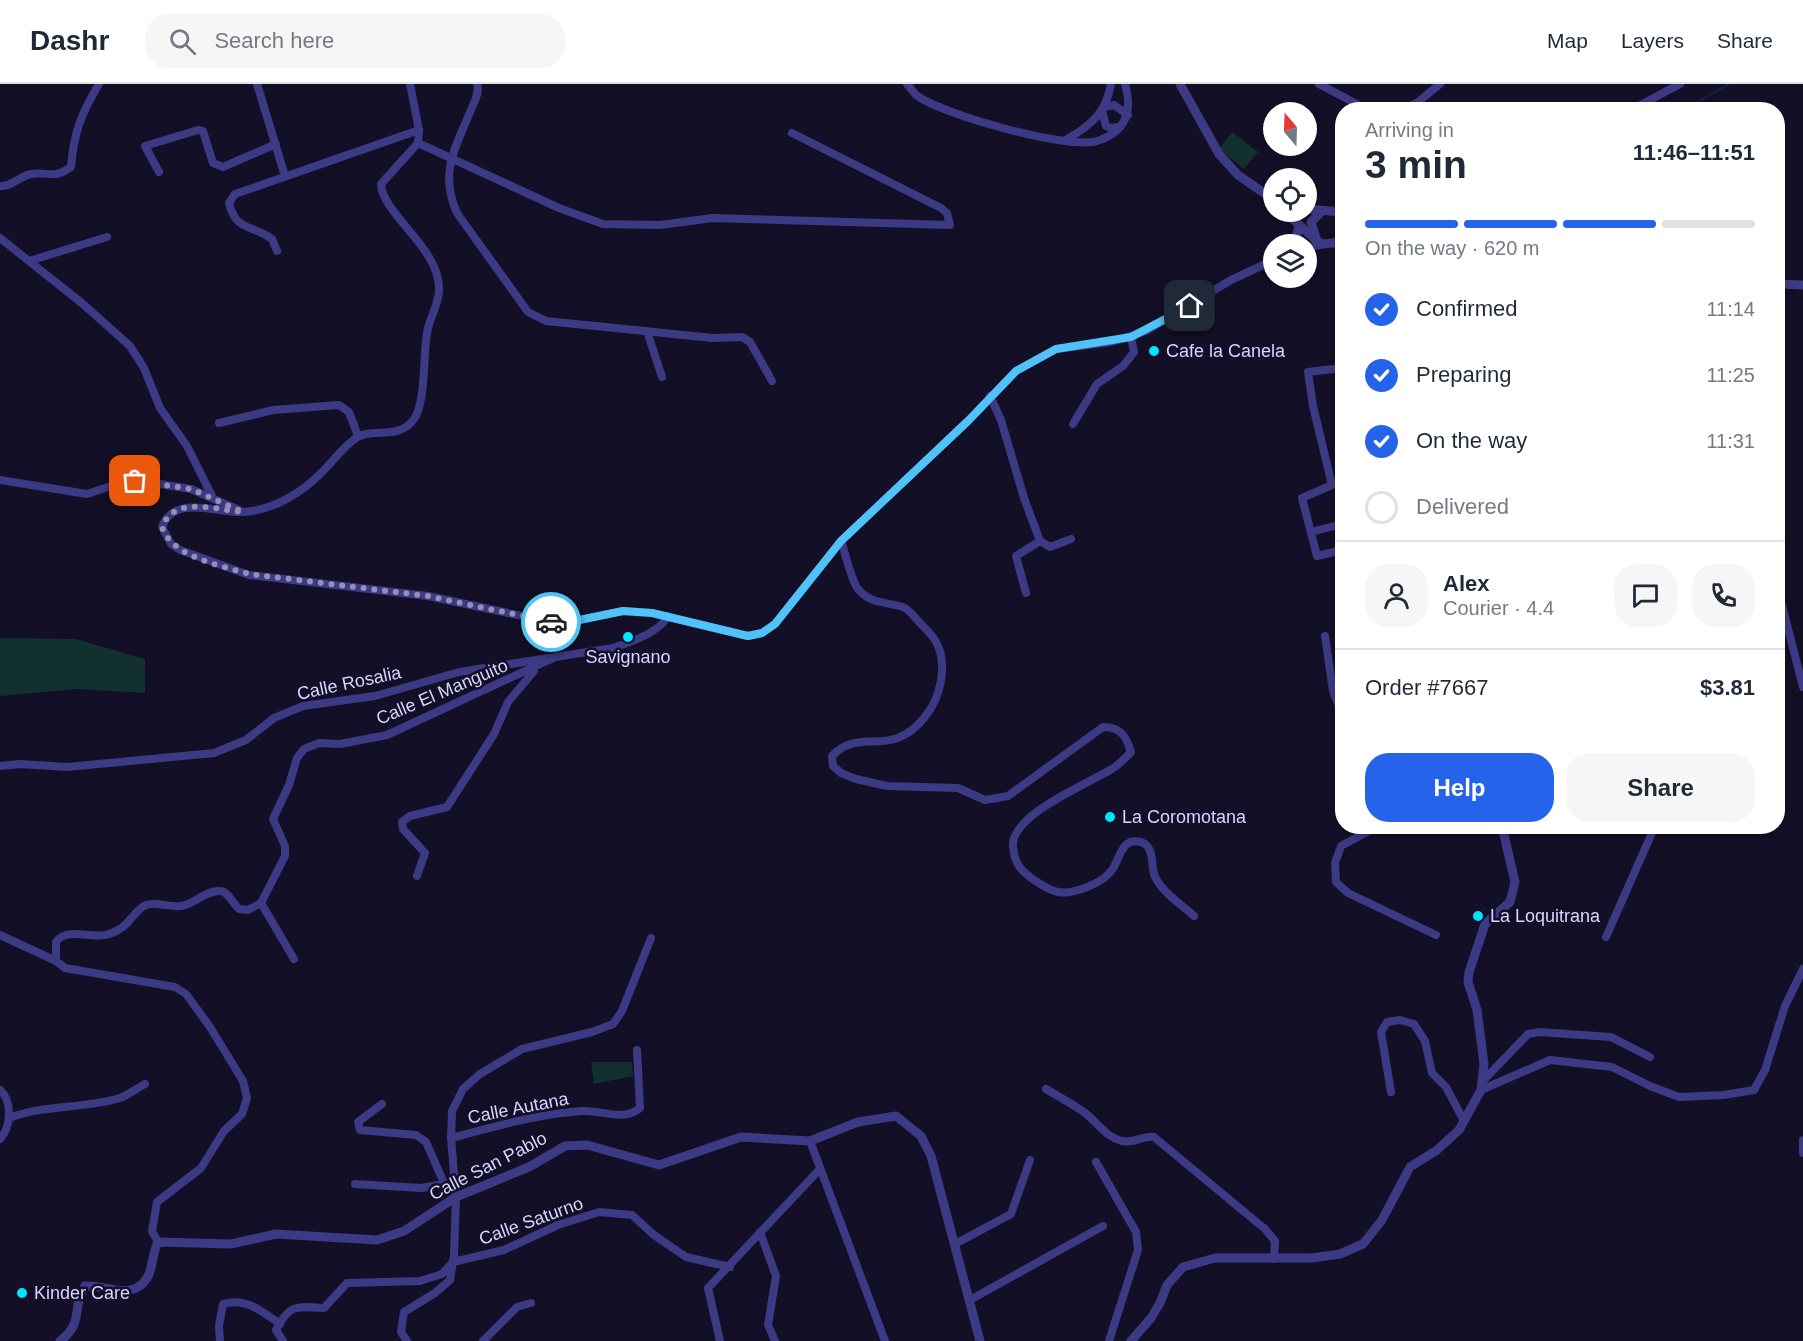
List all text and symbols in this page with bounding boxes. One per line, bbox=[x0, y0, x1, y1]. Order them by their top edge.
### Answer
search box bbox=[145, 14, 565, 68]
text: Dashr bbox=[30, 25, 109, 56]
icon: search bbox=[166, 25, 199, 58]
text: Search here bbox=[214, 28, 334, 53]
text: Map bbox=[1547, 29, 1588, 52]
text: Layers bbox=[1621, 29, 1684, 52]
text: Share bbox=[1717, 29, 1773, 52]
north arrow bbox=[1263, 102, 1317, 156]
map controls bbox=[1263, 102, 1317, 288]
text: Arriving in bbox=[1365, 119, 1454, 141]
text: 11:46–11:51 bbox=[1633, 140, 1755, 165]
text: 3 min bbox=[1365, 143, 1467, 186]
button: locate bbox=[1263, 168, 1317, 222]
button: layers bbox=[1263, 234, 1317, 288]
text: On the way · 620 m bbox=[1365, 237, 1540, 259]
pin bbox=[1164, 280, 1215, 331]
icon: home bbox=[1173, 289, 1206, 322]
icon: check bbox=[1365, 293, 1398, 326]
text: Confirmed bbox=[1416, 296, 1517, 321]
text: 11:14 bbox=[1706, 298, 1755, 320]
place label: Cafe la Canela bbox=[1166, 341, 1286, 361]
marker: Cafe la Canela bbox=[1147, 344, 1161, 358]
icon: check bbox=[1365, 359, 1398, 392]
text: Preparing bbox=[1416, 362, 1511, 387]
text: 11:25 bbox=[1706, 364, 1755, 386]
icon: check bbox=[1365, 425, 1398, 458]
text: On the way bbox=[1416, 428, 1527, 453]
text: 11:31 bbox=[1706, 430, 1755, 452]
pin bbox=[109, 455, 160, 506]
icon: bag bbox=[118, 464, 151, 497]
text: Delivered bbox=[1416, 494, 1509, 519]
button: person bbox=[1365, 564, 1428, 627]
button: chat bbox=[1614, 564, 1677, 627]
button: phone bbox=[1692, 564, 1755, 627]
text: Alex bbox=[1443, 571, 1489, 596]
courier bbox=[521, 592, 581, 652]
text: Courier · 4.4 bbox=[1443, 597, 1554, 619]
icon: car bbox=[535, 606, 568, 639]
marker: Savignano bbox=[621, 630, 635, 644]
place label: Savignano bbox=[585, 647, 671, 667]
street label: Calle El Manguito bbox=[373, 655, 511, 729]
street label: Calle Rosalia bbox=[295, 662, 404, 704]
text: Order #7667 bbox=[1365, 675, 1489, 700]
text: $3.81 bbox=[1700, 675, 1755, 700]
button: Help bbox=[1365, 753, 1554, 822]
button: Share bbox=[1566, 753, 1755, 822]
place label: La Coromotana bbox=[1122, 807, 1247, 827]
marker: La Coromotana bbox=[1103, 810, 1117, 824]
place label: La Loquitrana bbox=[1490, 906, 1601, 926]
marker: La Loquitrana bbox=[1471, 909, 1485, 923]
street label: Calle Autana bbox=[466, 1088, 571, 1128]
street label: Calle San Pablo bbox=[426, 1128, 550, 1204]
street label: Calle Saturno bbox=[476, 1193, 586, 1249]
place label: Kinder Care bbox=[34, 1283, 130, 1303]
marker: Kinder Care bbox=[15, 1286, 29, 1300]

